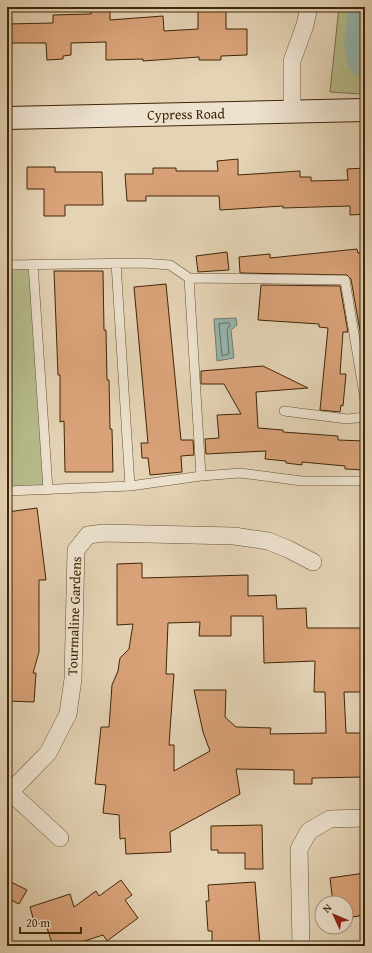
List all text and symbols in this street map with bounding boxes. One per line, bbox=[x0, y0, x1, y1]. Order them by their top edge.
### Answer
street label: Cypress Road bbox=[147, 103, 226, 125]
street label: Tourmaline Gardens bbox=[62, 556, 86, 676]
north arrow bbox=[314, 895, 354, 935]
text: N bbox=[318, 899, 336, 916]
scale bar bbox=[20, 909, 81, 935]
text: 20 m bbox=[26, 914, 50, 931]

